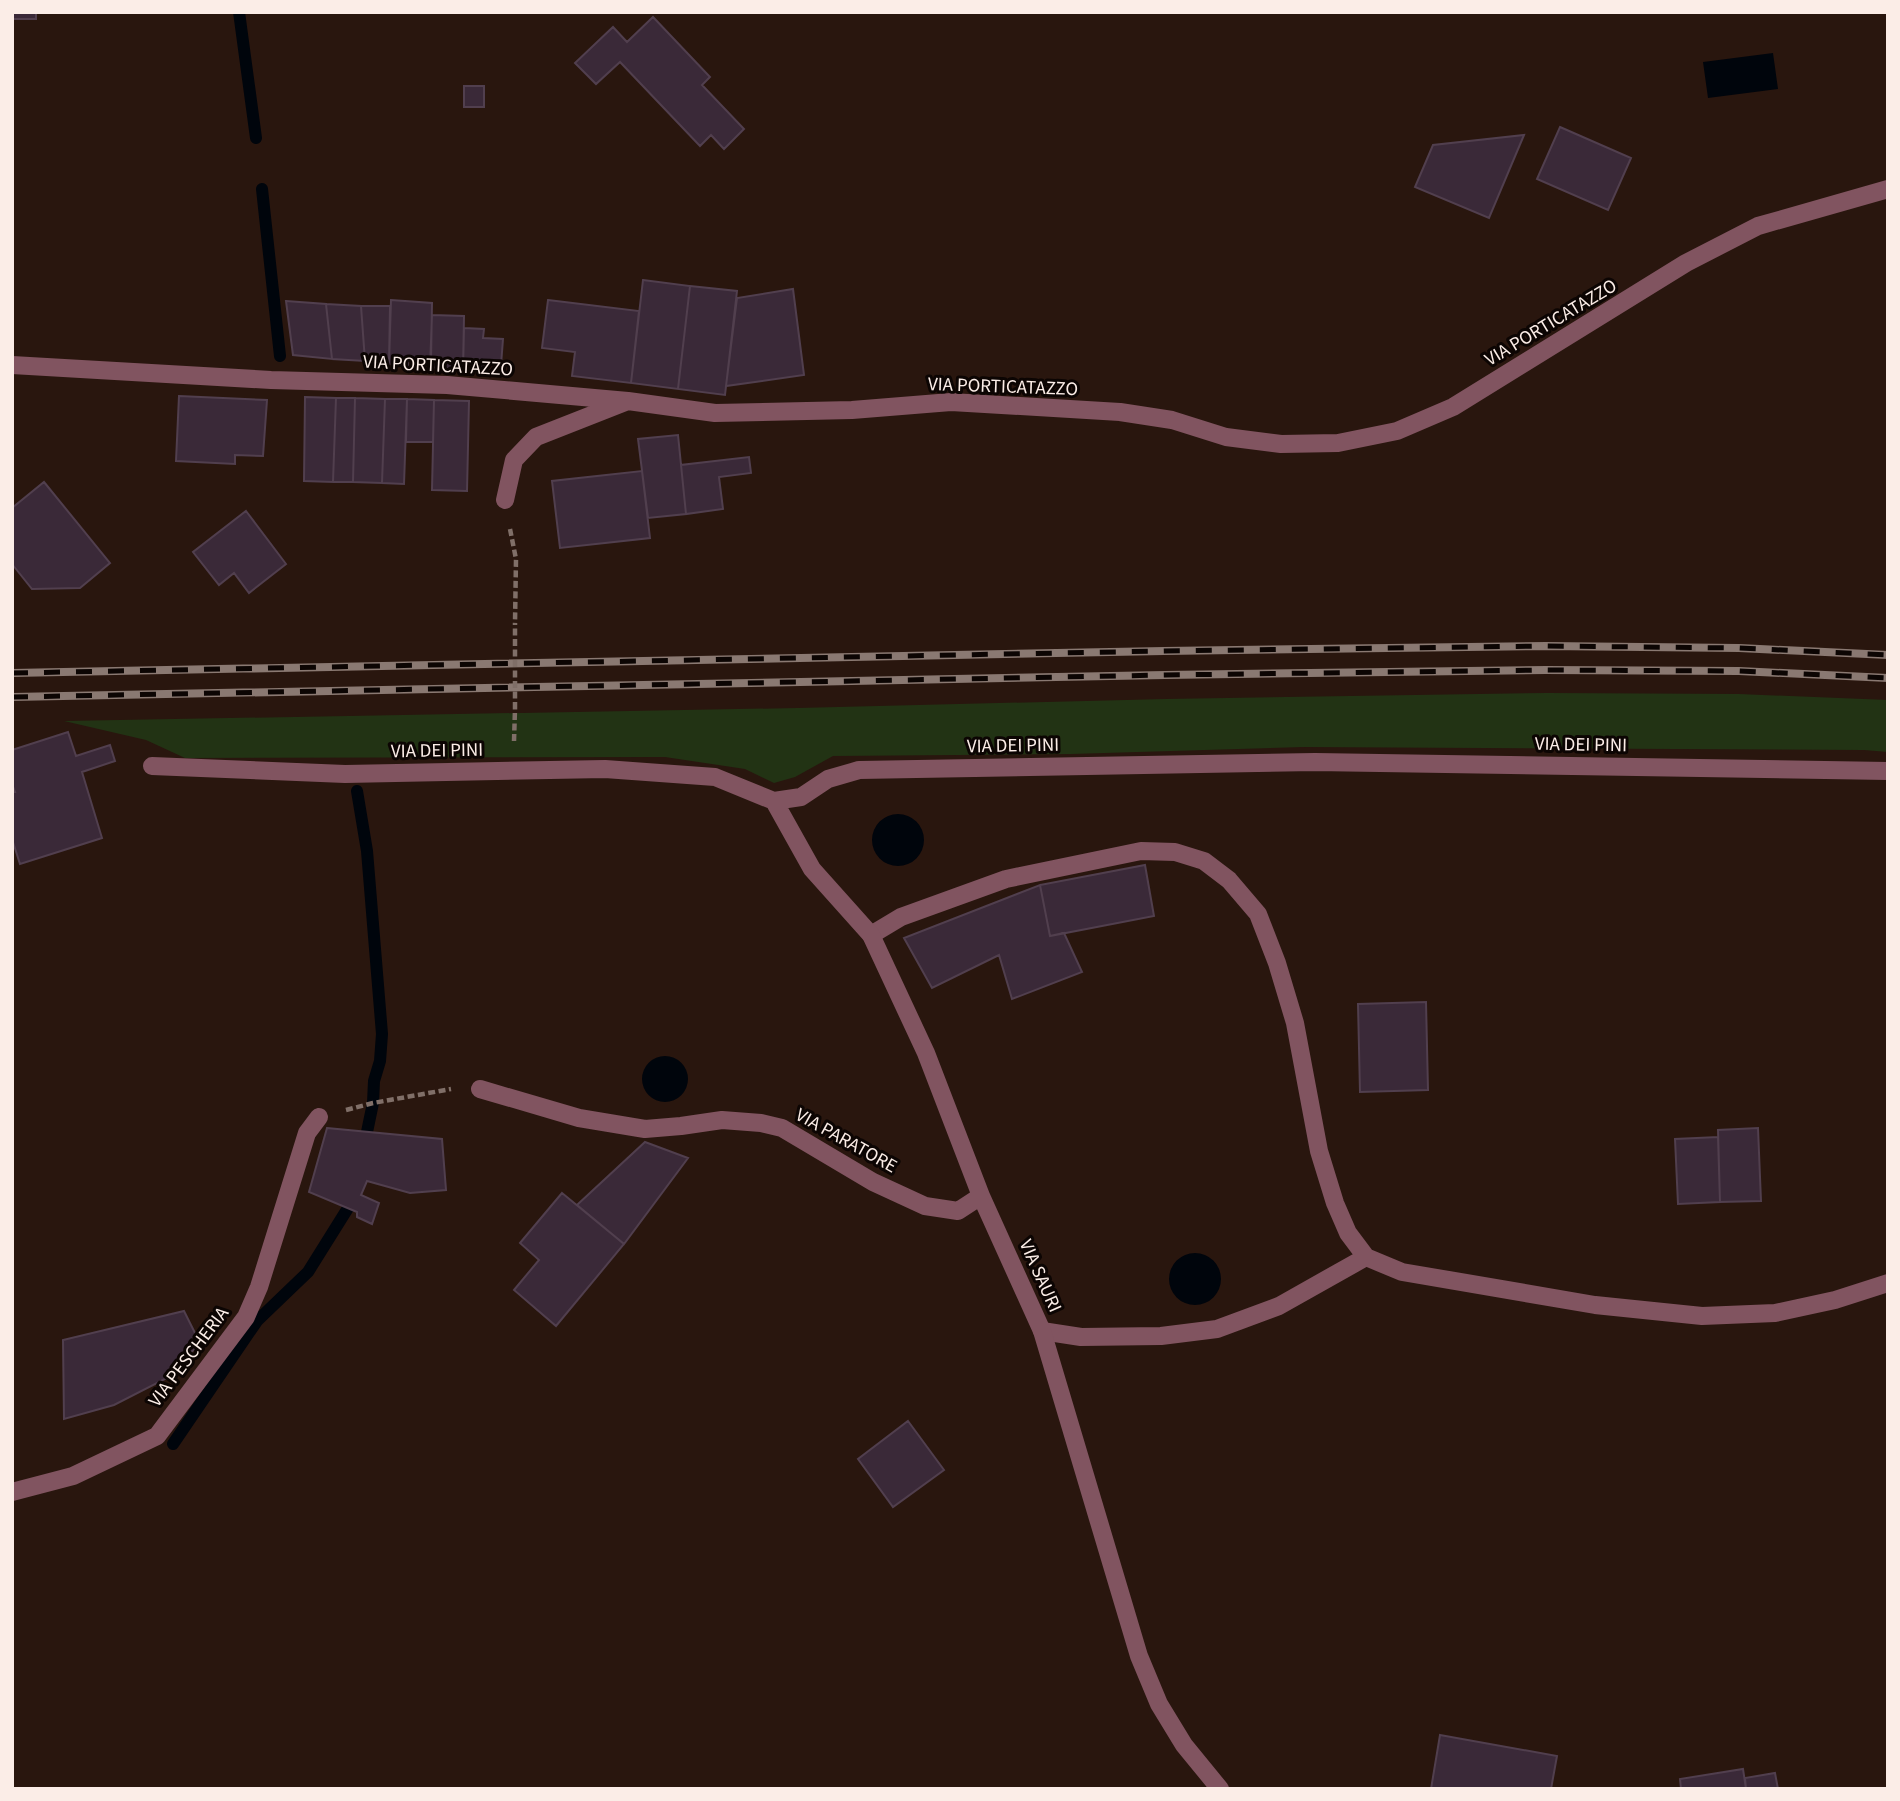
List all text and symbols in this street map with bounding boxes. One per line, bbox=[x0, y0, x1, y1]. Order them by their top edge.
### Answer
street label: VIA PORTICATAZZO bbox=[1480, 273, 1622, 373]
street label: VIA PORTICATAZZO bbox=[362, 349, 514, 383]
street label: VIA PORTICATAZZO bbox=[928, 371, 1078, 403]
street label: VIA DEI PINI bbox=[1535, 731, 1627, 759]
street label: VIA DEI PINI bbox=[967, 732, 1059, 760]
street label: VIA DEI PINI bbox=[391, 737, 483, 765]
street label: VIA PARATORE bbox=[790, 1102, 902, 1180]
street label: VIA SAURI bbox=[1012, 1235, 1068, 1317]
street label: VIA PESCHERIA bbox=[142, 1301, 236, 1413]

